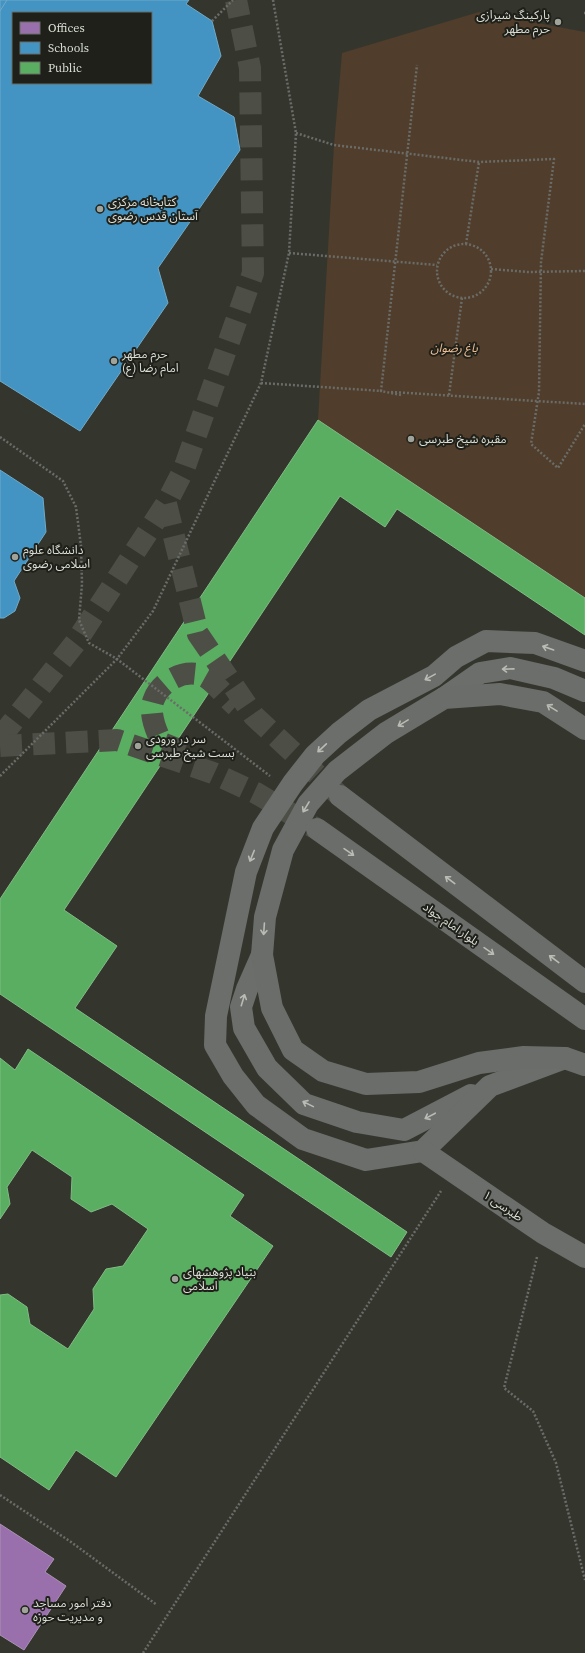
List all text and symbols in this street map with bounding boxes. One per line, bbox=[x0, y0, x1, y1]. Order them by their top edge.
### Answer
place label: پارکینگ شیرازی حرم مطهر bbox=[476, 7, 550, 38]
legend bbox=[12, 12, 152, 84]
marker: پارکینگ شیرازی حرم مطهر bbox=[553, 17, 563, 27]
text: Offices bbox=[48, 20, 85, 36]
text: Schools bbox=[48, 40, 89, 56]
text: Public bbox=[48, 60, 82, 76]
place label: کتابخانه مرکزی آستان قدس رضوی bbox=[108, 194, 198, 224]
marker: کتابخانه مرکزی آستان قدس رضوی bbox=[95, 204, 105, 214]
park label: باغ رضوان bbox=[430, 340, 478, 357]
place label: حرم مطهر امام رضا (ع) bbox=[121, 346, 179, 377]
marker: حرم مطهر امام رضا (ع) bbox=[109, 356, 119, 366]
place label: مقبره شیخ طبرسی bbox=[419, 431, 507, 448]
marker: مقبره شیخ طبرسی bbox=[406, 434, 416, 444]
place label: دانشگاه علوم اسلامی رضوی bbox=[23, 542, 90, 572]
marker: دانشگاه علوم اسلامی رضوی bbox=[10, 552, 20, 562]
one-way arrow bbox=[543, 643, 555, 651]
one-way arrow bbox=[502, 665, 515, 673]
one-way arrow bbox=[424, 674, 436, 682]
one-way arrow bbox=[547, 704, 558, 712]
one-way arrow bbox=[397, 719, 409, 727]
place label: سر در ورودی بست شیخ طبرسی bbox=[146, 731, 235, 762]
marker: سر در ورودی بست شیخ طبرسی bbox=[133, 741, 143, 751]
one-way arrow bbox=[317, 744, 327, 753]
one-way arrow bbox=[302, 801, 310, 812]
one-way arrow bbox=[343, 848, 354, 856]
one-way arrow bbox=[247, 850, 255, 862]
one-way arrow bbox=[445, 876, 456, 885]
street label: بلوار امام جواد bbox=[419, 899, 482, 950]
one-way arrow bbox=[260, 922, 267, 935]
one-way arrow bbox=[483, 947, 494, 955]
one-way arrow bbox=[548, 955, 559, 963]
one-way arrow bbox=[240, 993, 247, 1006]
one-way arrow bbox=[302, 1100, 314, 1107]
one-way arrow bbox=[424, 1113, 436, 1120]
street label: طبرسی ۱ bbox=[480, 1187, 526, 1225]
place label: بنیاد پژوهشهای اسلامی bbox=[183, 1264, 256, 1294]
marker: بنیاد پژوهشهای اسلامی bbox=[170, 1274, 180, 1284]
place label: دفتر امور مساجد و مدیریت حوزه bbox=[33, 1595, 112, 1625]
marker: دفتر امور مساجد و مدیریت حوزه bbox=[20, 1605, 30, 1615]

